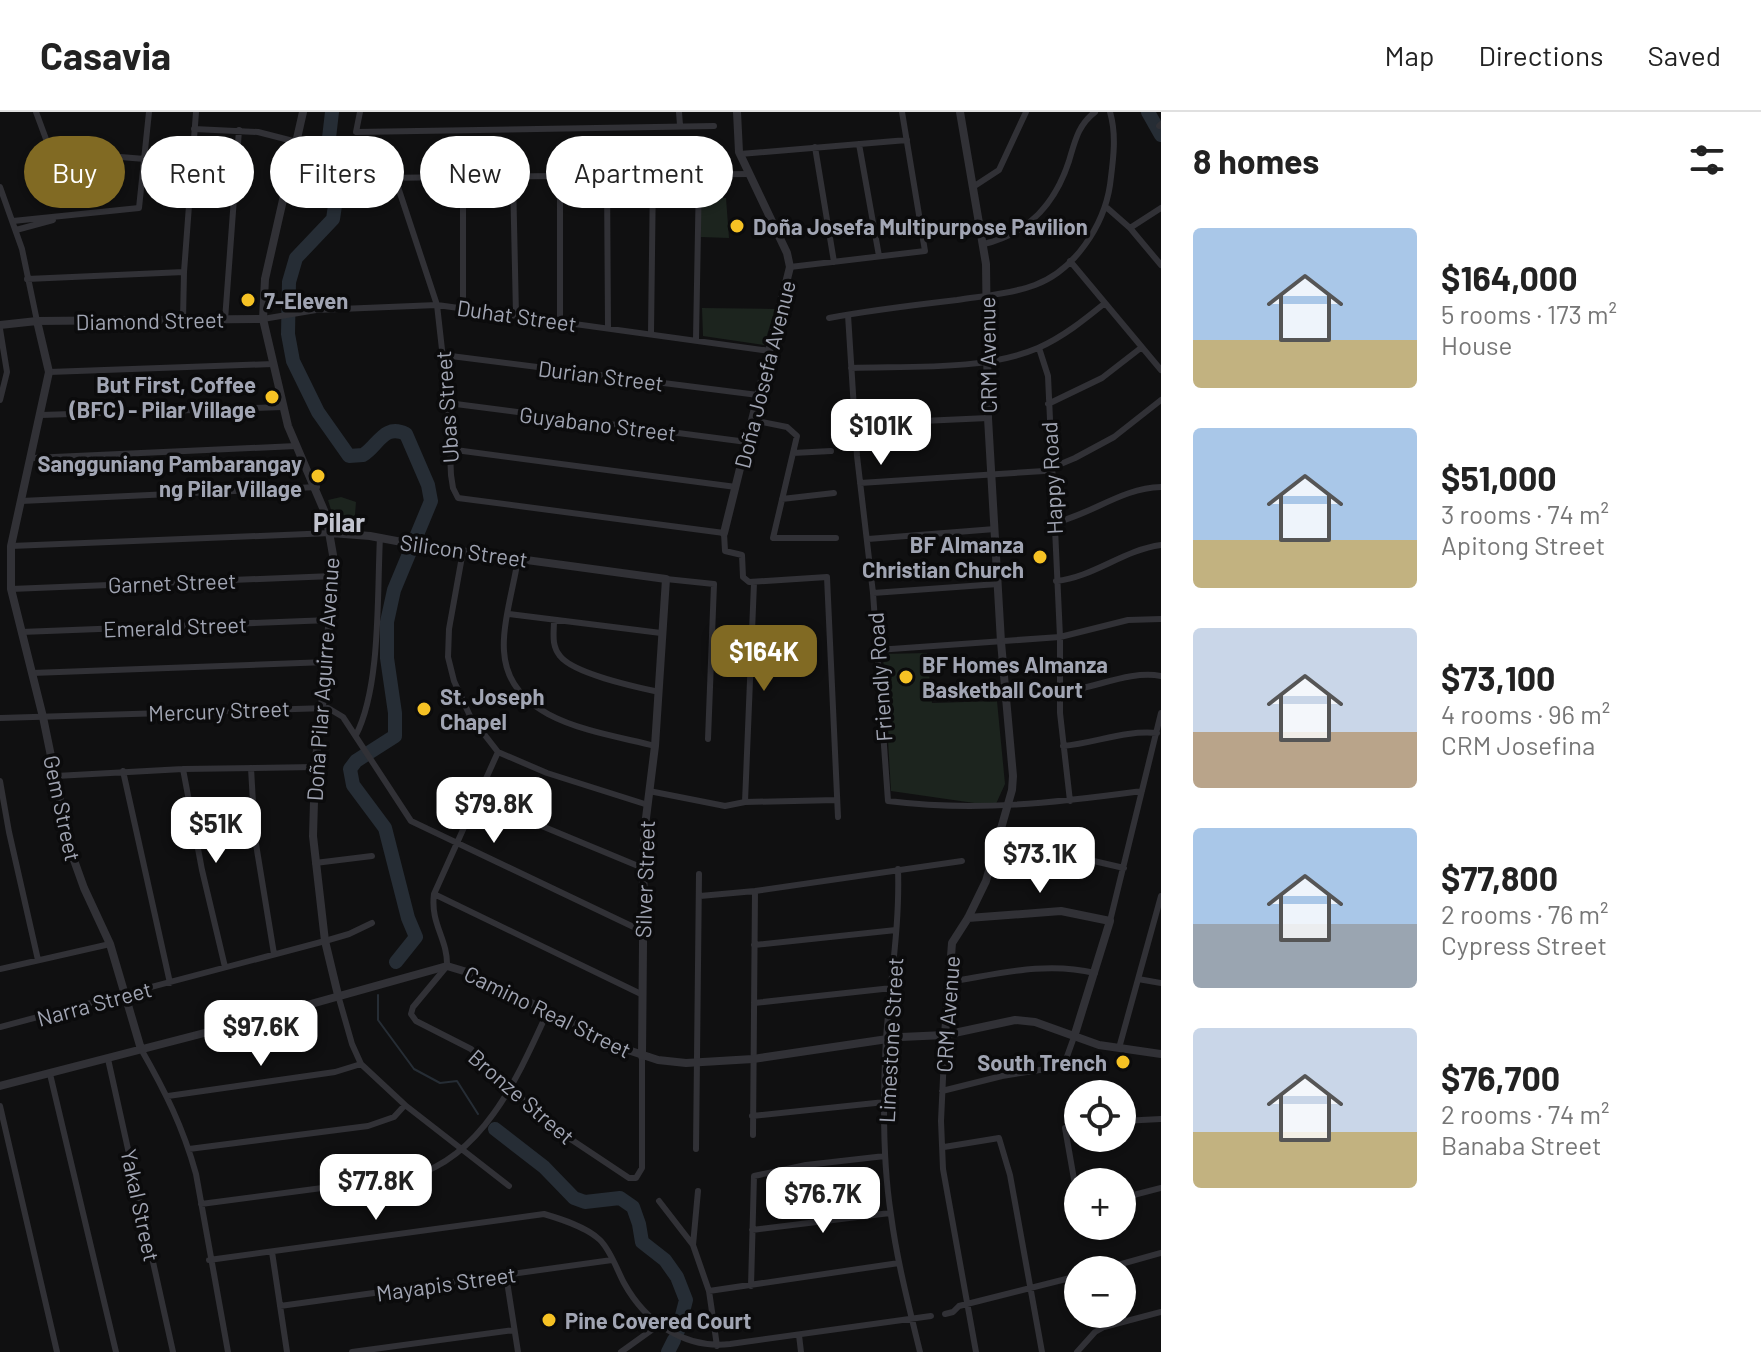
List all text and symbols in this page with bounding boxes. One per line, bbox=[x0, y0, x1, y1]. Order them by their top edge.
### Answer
text: Casavia bbox=[40, 32, 171, 78]
text: Map bbox=[1385, 38, 1434, 72]
text: Directions bbox=[1478, 38, 1604, 72]
text: Saved bbox=[1648, 38, 1721, 72]
chip: Buy bbox=[24, 136, 125, 208]
chip: Rent bbox=[141, 136, 254, 208]
chip: Filters bbox=[270, 136, 404, 208]
chip: New bbox=[420, 136, 530, 208]
chip: Apartment bbox=[546, 136, 733, 208]
icon: filters bbox=[1685, 138, 1729, 182]
text: 8 homes bbox=[1193, 140, 1319, 181]
place label: Doña Josefa Multipurpose Pavilion bbox=[753, 213, 1088, 239]
marker: Doña Josefa Multipurpose Pavilion bbox=[728, 217, 746, 235]
text: $164,000 bbox=[1441, 257, 1578, 298]
icon: home bbox=[1257, 260, 1353, 356]
street label: Doña Josefa Avenue bbox=[728, 277, 800, 471]
place label: 7-Eleven bbox=[264, 287, 348, 313]
marker: 7-Eleven bbox=[239, 291, 257, 309]
street label: Duhat Street bbox=[455, 294, 579, 336]
street label: CRM Avenue bbox=[973, 296, 1001, 414]
text: 5 rooms · 173 m² bbox=[1441, 298, 1617, 329]
street label: Diamond Street bbox=[75, 306, 225, 334]
text: House bbox=[1441, 329, 1512, 360]
street label: Ubas Street bbox=[429, 350, 463, 464]
street label: Durian Street bbox=[537, 354, 665, 396]
place label: But First, Coffee (BFC) - Pilar Village bbox=[68, 371, 256, 422]
marker: But First, Coffee (BFC) - Pilar Village bbox=[263, 388, 281, 406]
pin: $101K bbox=[825, 399, 937, 467]
street label: Guyabano Street bbox=[518, 400, 678, 446]
text: $101K bbox=[849, 409, 913, 440]
street label: Happy Road bbox=[1035, 421, 1067, 535]
place label: Sangguniang Pambarangay ng Pilar Village bbox=[37, 450, 302, 501]
text: $51,000 bbox=[1441, 457, 1557, 498]
icon: home bbox=[1257, 460, 1353, 556]
marker: Sangguniang Pambarangay ng Pilar Village bbox=[309, 467, 327, 485]
text: 3 rooms · 74 m² bbox=[1441, 498, 1609, 529]
district label: Pilar bbox=[313, 506, 365, 537]
street label: Silicon Street bbox=[398, 528, 530, 572]
text: Apitong Street bbox=[1441, 529, 1605, 560]
place label: BF Almanza Christian Church bbox=[862, 531, 1024, 582]
marker: BF Almanza Christian Church bbox=[1031, 548, 1049, 566]
street label: Doña Pilar Aguirre Avenue bbox=[301, 556, 343, 802]
street label: Garnet Street bbox=[107, 567, 237, 597]
street label: Emerald Street bbox=[103, 610, 247, 642]
street label: Friendly Road bbox=[862, 611, 896, 743]
pin: $164K bbox=[708, 625, 820, 693]
text: $164K bbox=[729, 635, 799, 666]
place label: BF Homes Almanza Basketball Court bbox=[922, 651, 1108, 702]
text: $73,100 bbox=[1441, 657, 1555, 698]
icon: home bbox=[1257, 660, 1353, 756]
marker: BF Homes Almanza Basketball Court bbox=[897, 668, 915, 686]
place label: St. Joseph Chapel bbox=[440, 683, 544, 734]
street label: Mercury Street bbox=[148, 695, 290, 725]
text: 4 rooms · 96 m² bbox=[1441, 698, 1610, 729]
marker: St. Joseph Chapel bbox=[415, 700, 433, 718]
text: CRM Josefina bbox=[1441, 729, 1595, 760]
street label: Gem Street bbox=[39, 753, 87, 863]
pin: $79.8K bbox=[429, 777, 559, 845]
text: $79.8K bbox=[455, 787, 533, 818]
pin: $51K bbox=[169, 797, 263, 865]
text: $51K bbox=[189, 807, 243, 838]
street label: Silver Street bbox=[629, 820, 659, 938]
pin: $73.1K bbox=[975, 827, 1105, 895]
text: $73.1K bbox=[1003, 837, 1077, 868]
text: $77,800 bbox=[1441, 857, 1558, 898]
icon: home bbox=[1257, 860, 1353, 956]
text: 2 rooms · 76 m² bbox=[1441, 898, 1609, 929]
text: Cypress Street bbox=[1441, 929, 1607, 960]
street label: CRM Avenue bbox=[930, 955, 964, 1073]
street label: Limestone Street bbox=[873, 957, 907, 1123]
street label: Camino Real Street bbox=[460, 959, 636, 1063]
street label: Narra Street bbox=[34, 975, 154, 1031]
pin: $97.6K bbox=[196, 1000, 326, 1068]
text: $97.6K bbox=[222, 1010, 300, 1041]
street label: Bronze Street bbox=[464, 1043, 580, 1149]
place label: South Trench bbox=[977, 1049, 1107, 1075]
marker: South Trench bbox=[1114, 1053, 1132, 1071]
text: $76,700 bbox=[1441, 1057, 1560, 1098]
icon: home bbox=[1257, 1060, 1353, 1156]
map controls bbox=[1064, 1080, 1136, 1328]
button: locate bbox=[1064, 1080, 1136, 1152]
text: 2 rooms · 74 m² bbox=[1441, 1098, 1609, 1129]
text: Banaba Street bbox=[1441, 1129, 1601, 1160]
street label: Yakal Street bbox=[116, 1146, 166, 1264]
pin: $77.8K bbox=[311, 1154, 441, 1222]
text: $77.8K bbox=[338, 1164, 414, 1195]
pin: $76.7K bbox=[758, 1167, 888, 1235]
button: + bbox=[1064, 1168, 1136, 1240]
text: $76.7K bbox=[784, 1177, 862, 1208]
button: − bbox=[1064, 1256, 1136, 1328]
street label: Mayapis Street bbox=[374, 1260, 518, 1306]
place label: Pine Covered Court bbox=[565, 1307, 751, 1333]
marker: Pine Covered Court bbox=[540, 1311, 558, 1329]

